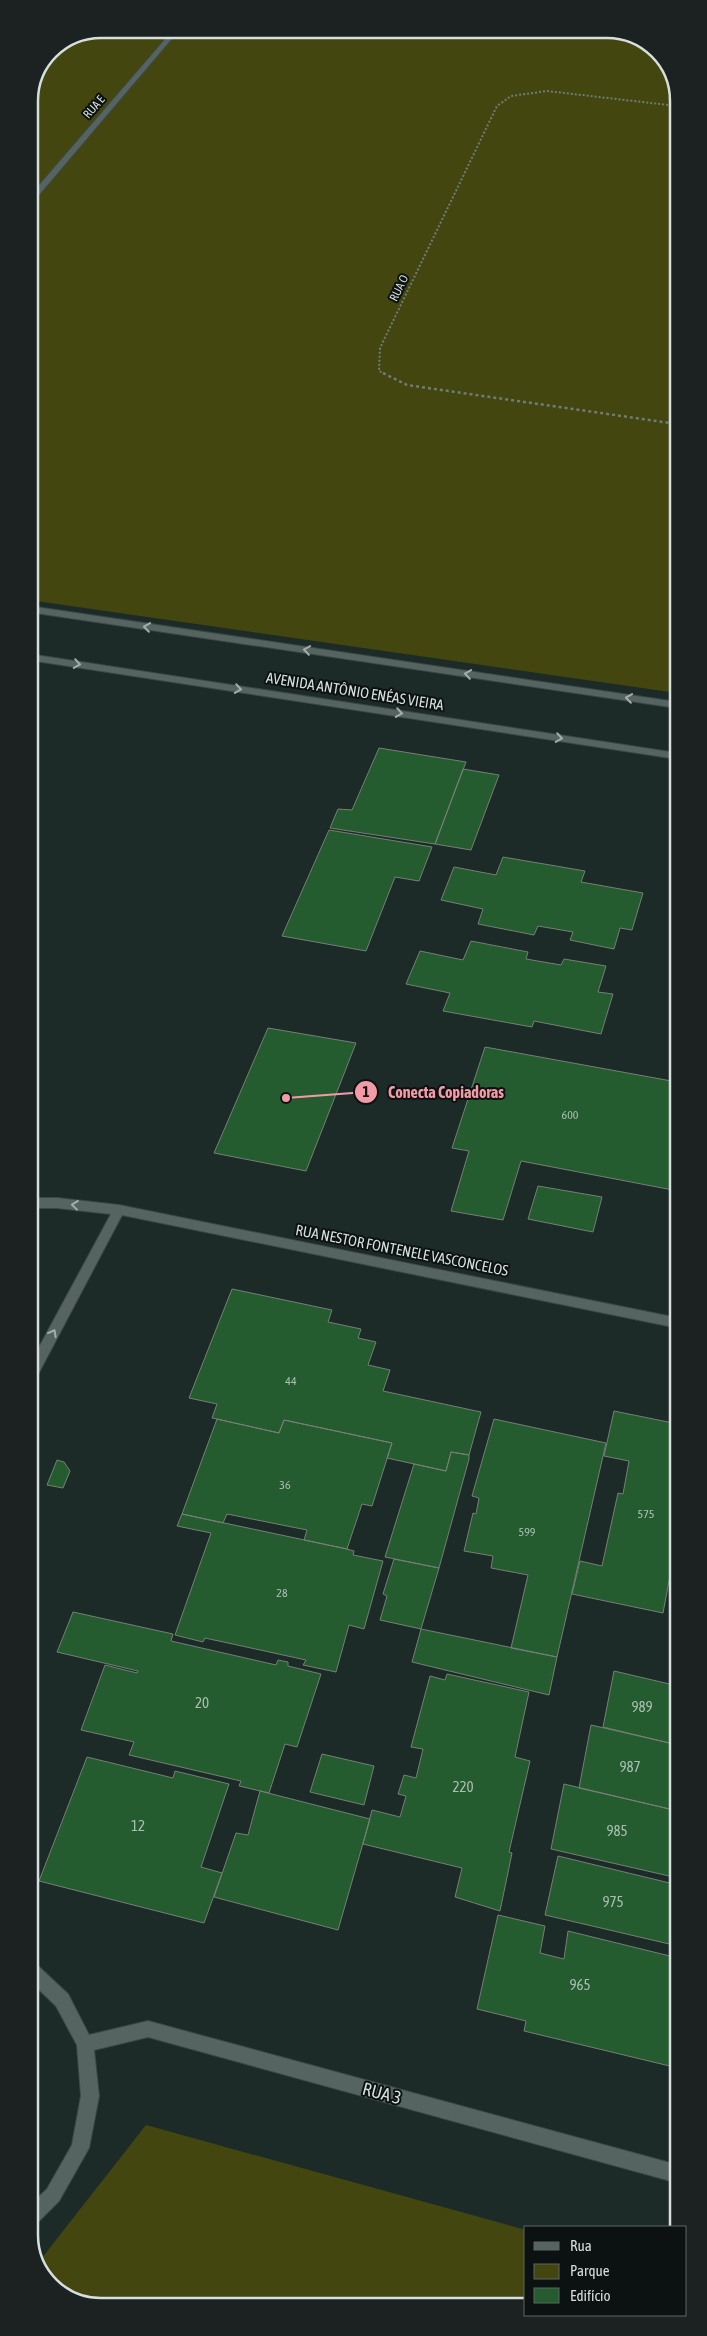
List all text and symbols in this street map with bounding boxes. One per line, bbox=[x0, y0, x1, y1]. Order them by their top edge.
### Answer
street label: RUA E bbox=[80, 93, 108, 121]
street label: RUA O bbox=[387, 273, 411, 303]
one-way arrow bbox=[142, 622, 151, 632]
one-way arrow bbox=[303, 646, 312, 656]
one-way arrow bbox=[73, 659, 82, 669]
street label: AVENIDA ANTÔNIO ENÉAS VIEIRA bbox=[265, 669, 446, 714]
one-way arrow bbox=[464, 670, 473, 680]
one-way arrow bbox=[234, 683, 242, 693]
one-way arrow bbox=[625, 693, 633, 704]
one-way arrow bbox=[394, 708, 403, 718]
one-way arrow bbox=[555, 732, 564, 742]
callout: Conecta Copiadoras bbox=[353, 1077, 514, 1108]
text: 1 bbox=[362, 1083, 370, 1100]
text: Conecta Copiadoras bbox=[388, 1083, 504, 1101]
house number: 600 bbox=[562, 1108, 579, 1122]
one-way arrow bbox=[70, 1200, 78, 1211]
street label: RUA NESTOR FONTENELE VASCONCELOS bbox=[294, 1221, 510, 1279]
one-way arrow bbox=[47, 1329, 57, 1338]
house number: 44 bbox=[285, 1374, 297, 1388]
house number: 36 bbox=[279, 1478, 291, 1492]
house number: 575 bbox=[638, 1507, 654, 1521]
house number: 599 bbox=[519, 1525, 536, 1539]
house number: 28 bbox=[276, 1586, 288, 1600]
house number: 20 bbox=[195, 1694, 209, 1711]
house number: 989 bbox=[631, 1698, 653, 1715]
house number: 987 bbox=[619, 1758, 641, 1775]
house number: 220 bbox=[452, 1778, 474, 1795]
house number: 12 bbox=[131, 1817, 145, 1834]
house number: 985 bbox=[606, 1822, 628, 1839]
house number: 975 bbox=[602, 1893, 624, 1910]
house number: 965 bbox=[569, 1976, 591, 1993]
street label: RUA 3 bbox=[360, 2078, 404, 2108]
legend bbox=[524, 2226, 687, 2316]
text: Rua bbox=[570, 2237, 592, 2254]
text: Parque bbox=[570, 2262, 610, 2279]
text: Edifício bbox=[570, 2287, 611, 2304]

